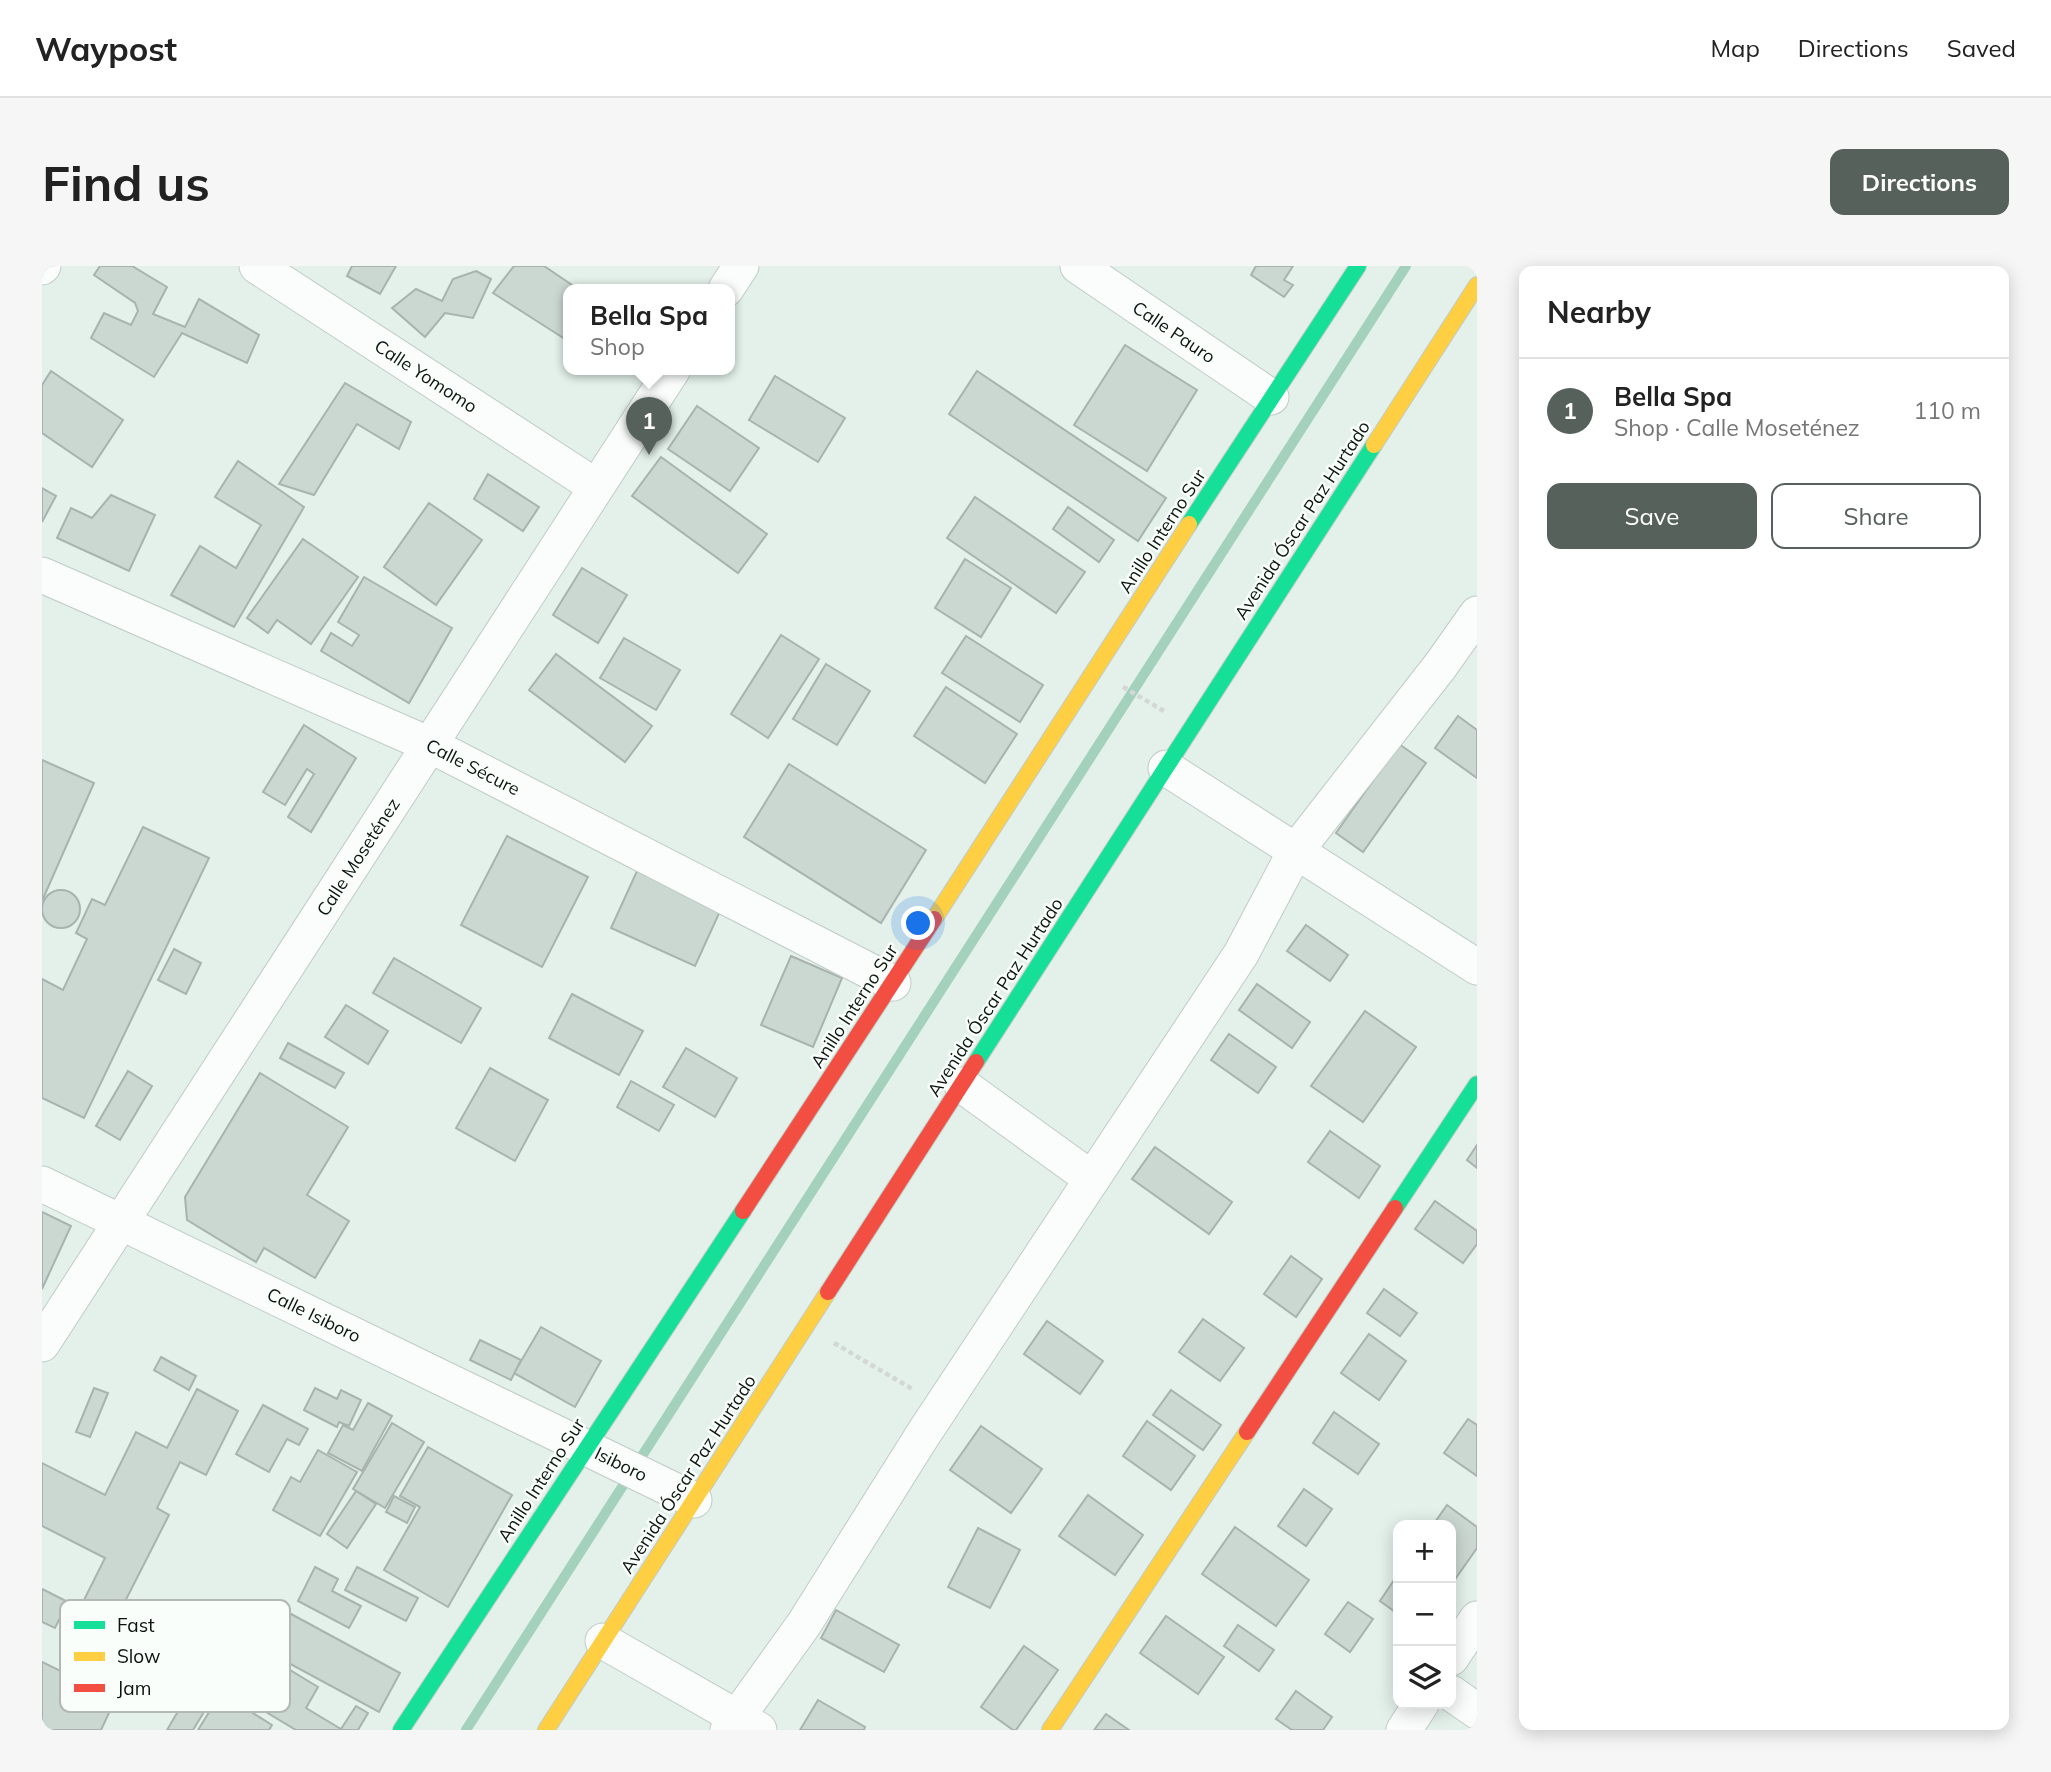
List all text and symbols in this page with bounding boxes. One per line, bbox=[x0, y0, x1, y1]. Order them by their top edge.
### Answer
text: Waypost bbox=[35, 28, 177, 69]
text: Map bbox=[1710, 33, 1760, 63]
text: Directions bbox=[1798, 33, 1909, 63]
text: Saved bbox=[1947, 33, 2016, 63]
button: Directions bbox=[1830, 149, 2009, 215]
text: Find us bbox=[42, 152, 210, 213]
popup bbox=[563, 284, 735, 375]
text: Nearby bbox=[1547, 293, 1651, 331]
street label: Calle Pauro bbox=[1128, 296, 1220, 368]
text: Bella Spa bbox=[590, 299, 708, 332]
text: Shop bbox=[590, 332, 645, 361]
street label: Calle Yomomo bbox=[370, 334, 482, 418]
text: Bella Spa bbox=[1614, 380, 1732, 413]
text: 1 bbox=[1563, 396, 1577, 425]
text: 110 m bbox=[1913, 396, 1981, 425]
pin: 1 bbox=[626, 397, 672, 455]
text: Shop · Calle Moseténez bbox=[1614, 413, 1860, 442]
street label: Avenida Óscar Paz Hurtado bbox=[1229, 416, 1375, 624]
street label: Anillo Interno Sur bbox=[1113, 464, 1211, 597]
button: Save bbox=[1547, 483, 1757, 549]
button: Share bbox=[1771, 483, 1981, 549]
street label: Calle Sécure bbox=[422, 734, 524, 800]
street label: Calle Moseténez bbox=[311, 794, 405, 920]
street label: Avenida Óscar Paz Hurtado bbox=[922, 893, 1068, 1101]
your location bbox=[901, 906, 935, 940]
street label: Anillo Interno Sur bbox=[805, 939, 903, 1072]
street label: Calle Isiboro bbox=[263, 1282, 365, 1348]
street label: Avenida Óscar Paz Hurtado bbox=[615, 1370, 761, 1578]
street label: Anillo Interno Sur bbox=[492, 1413, 590, 1546]
street label: Isiboro bbox=[591, 1441, 651, 1487]
map controls bbox=[1393, 1520, 1456, 1709]
button: + bbox=[1393, 1520, 1456, 1583]
button: − bbox=[1393, 1583, 1456, 1646]
legend bbox=[60, 1600, 290, 1712]
text: Fast bbox=[117, 1613, 155, 1637]
text: Slow bbox=[117, 1644, 161, 1668]
button: layers bbox=[1393, 1646, 1456, 1709]
text: Jam bbox=[117, 1676, 151, 1700]

